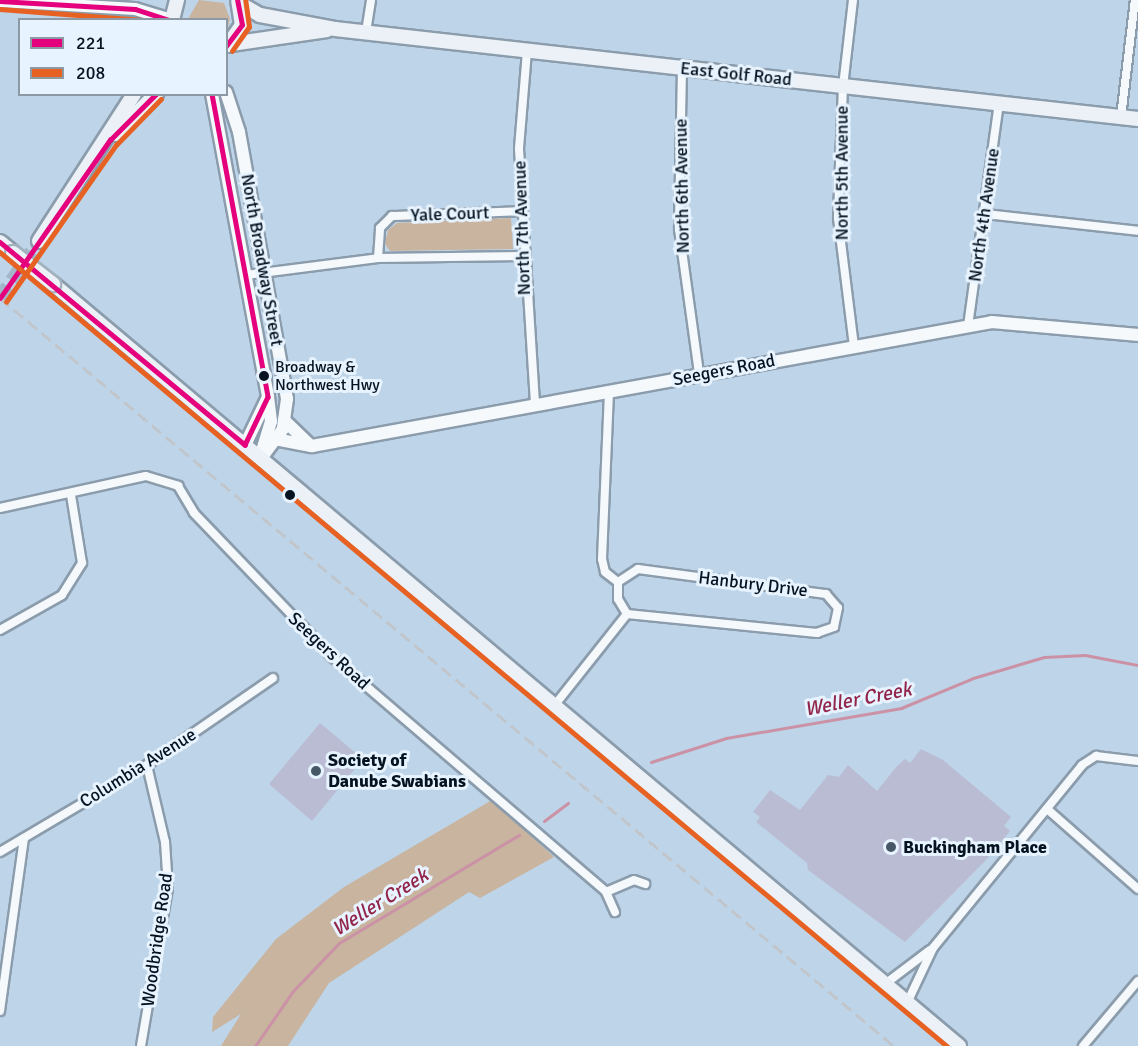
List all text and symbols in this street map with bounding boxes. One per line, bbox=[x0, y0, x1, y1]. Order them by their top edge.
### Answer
legend bbox=[18, 18, 228, 96]
text: 221 bbox=[76, 32, 105, 54]
street label: East Golf Road bbox=[679, 57, 793, 91]
text: 208 bbox=[76, 62, 105, 84]
street label: North 5th Avenue bbox=[831, 106, 853, 240]
street label: North 6th Avenue bbox=[670, 118, 694, 254]
street label: North 4th Avenue bbox=[964, 147, 1004, 283]
street label: North 7th Avenue bbox=[509, 160, 535, 296]
street label: North Broadway Street bbox=[236, 172, 288, 348]
street label: Yale Court bbox=[410, 202, 490, 226]
street label: Seegers Road bbox=[671, 350, 777, 390]
place label: Broadway & Northwest Hwy bbox=[275, 357, 380, 395]
marker: Broadway & Northwest Hwy bbox=[258, 370, 270, 382]
unlabelled marker bbox=[284, 489, 296, 501]
street label: Hanbury Drive bbox=[697, 567, 809, 601]
street label: Seegers Road bbox=[284, 608, 374, 694]
water label: Weller Creek bbox=[802, 677, 914, 721]
street label: Columbia Avenue bbox=[76, 724, 200, 812]
place label: Society of Danube Swabians bbox=[328, 750, 466, 792]
marker: Society of Danube Swabians bbox=[309, 764, 323, 778]
place label: Buckingham Place bbox=[903, 836, 1047, 858]
marker: Buckingham Place bbox=[884, 840, 898, 854]
water label: Weller Creek bbox=[328, 863, 432, 941]
street label: Woodbridge Road bbox=[137, 872, 177, 1008]

